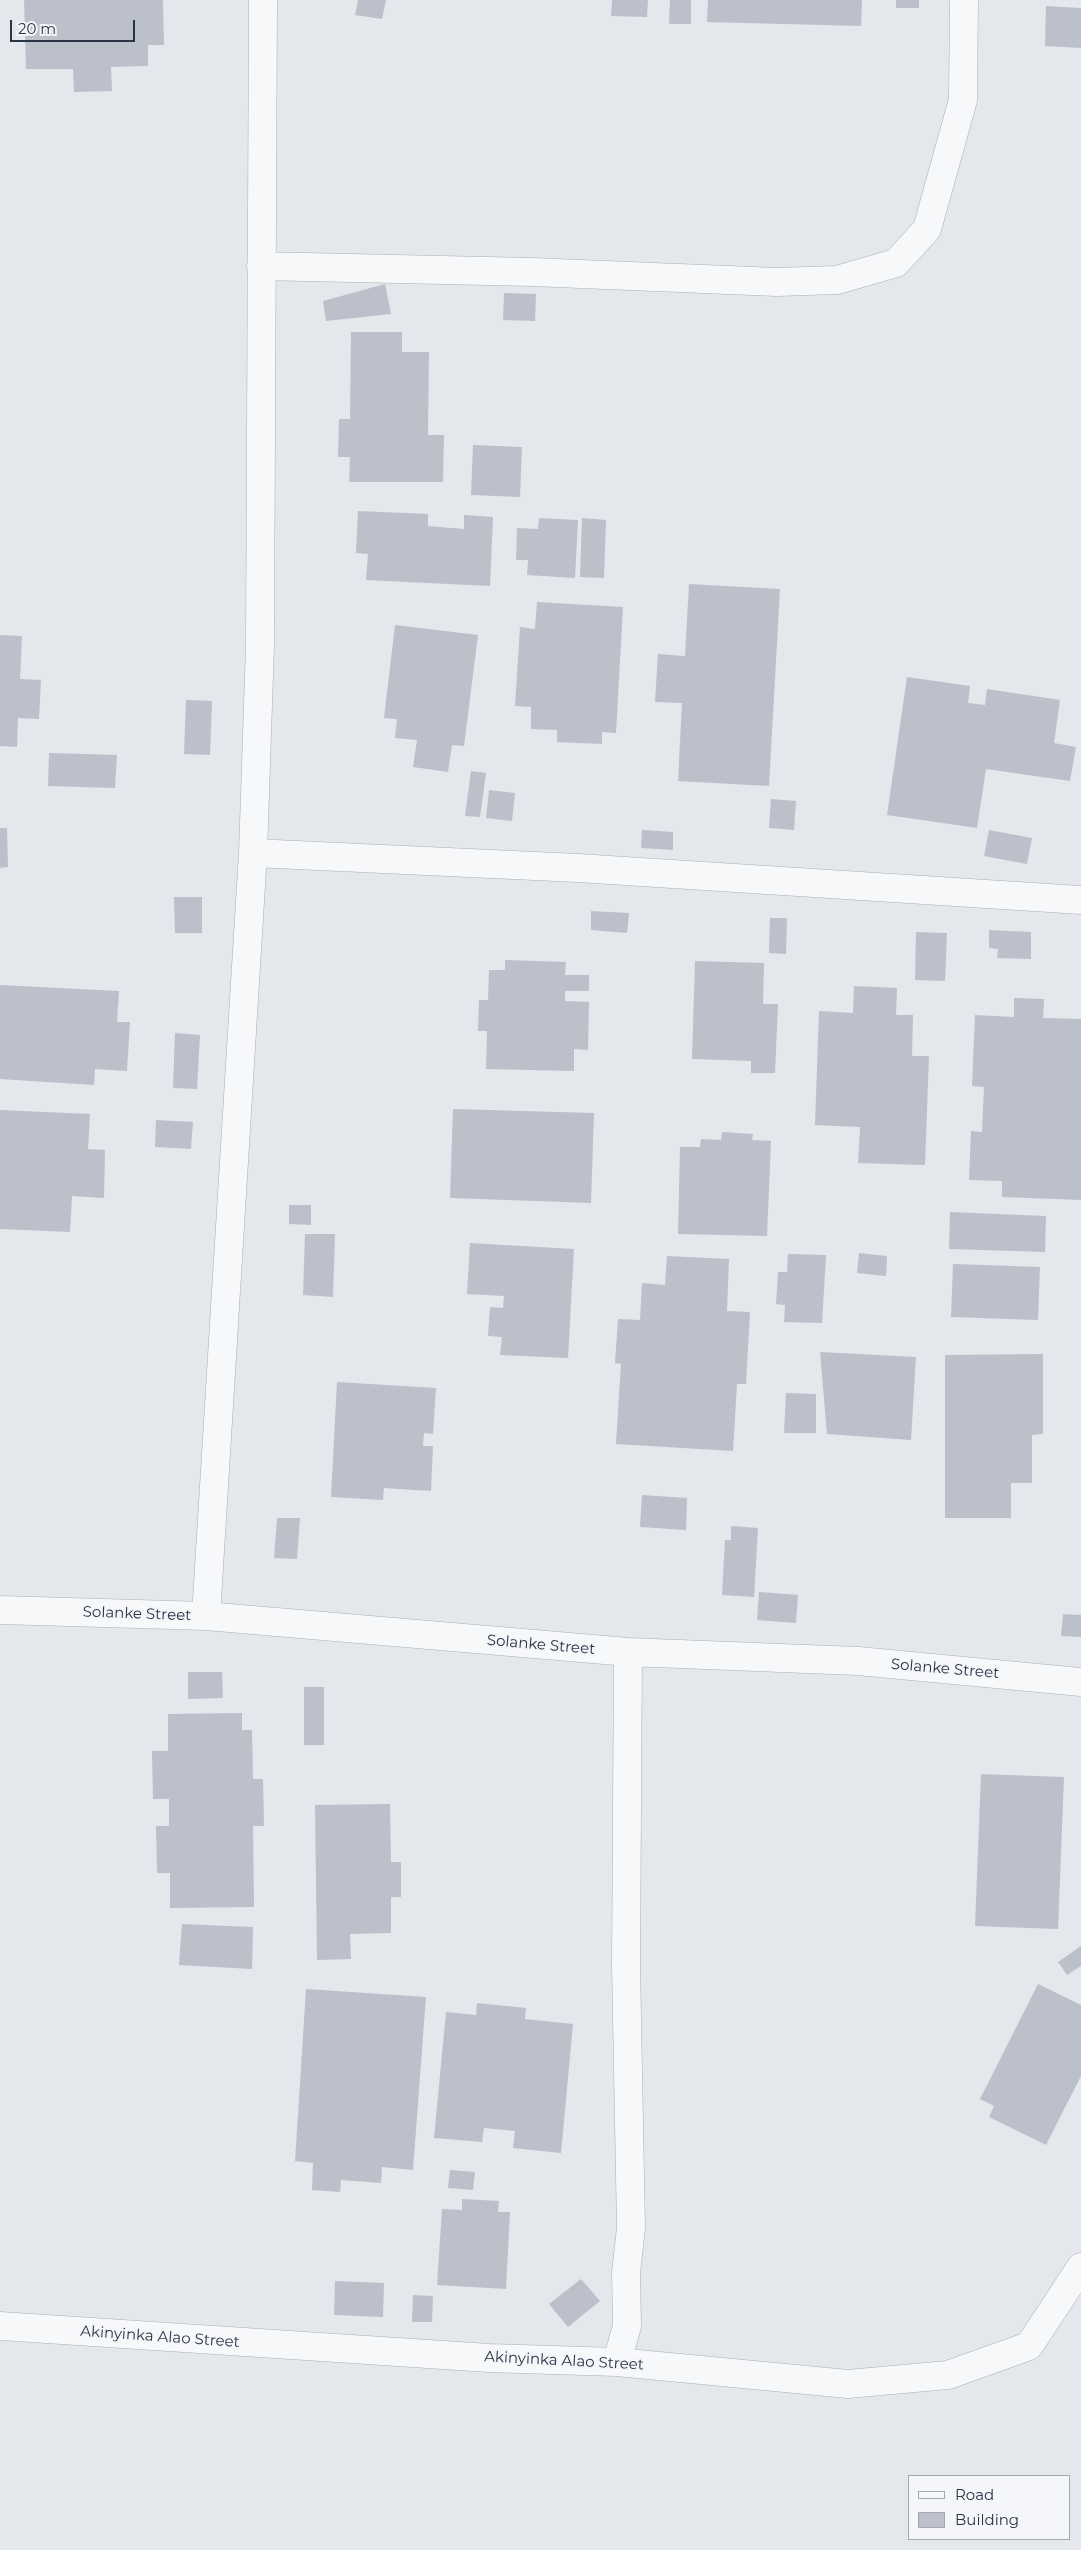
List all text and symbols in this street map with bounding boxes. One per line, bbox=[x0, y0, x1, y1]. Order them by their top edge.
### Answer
scale bar bbox=[12, 10, 138, 42]
text: 20 m bbox=[18, 19, 56, 38]
street label: Solanke Street bbox=[82, 1603, 192, 1625]
street label: Solanke Street bbox=[486, 1631, 596, 1659]
street label: Solanke Street bbox=[890, 1655, 1000, 1683]
street label: Akinyinka Alao Street bbox=[80, 2322, 240, 2352]
street label: Akinyinka Alao Street bbox=[484, 2348, 644, 2374]
legend bbox=[908, 2475, 1071, 2540]
text: Road bbox=[955, 2485, 994, 2504]
text: Building bbox=[955, 2510, 1019, 2529]

